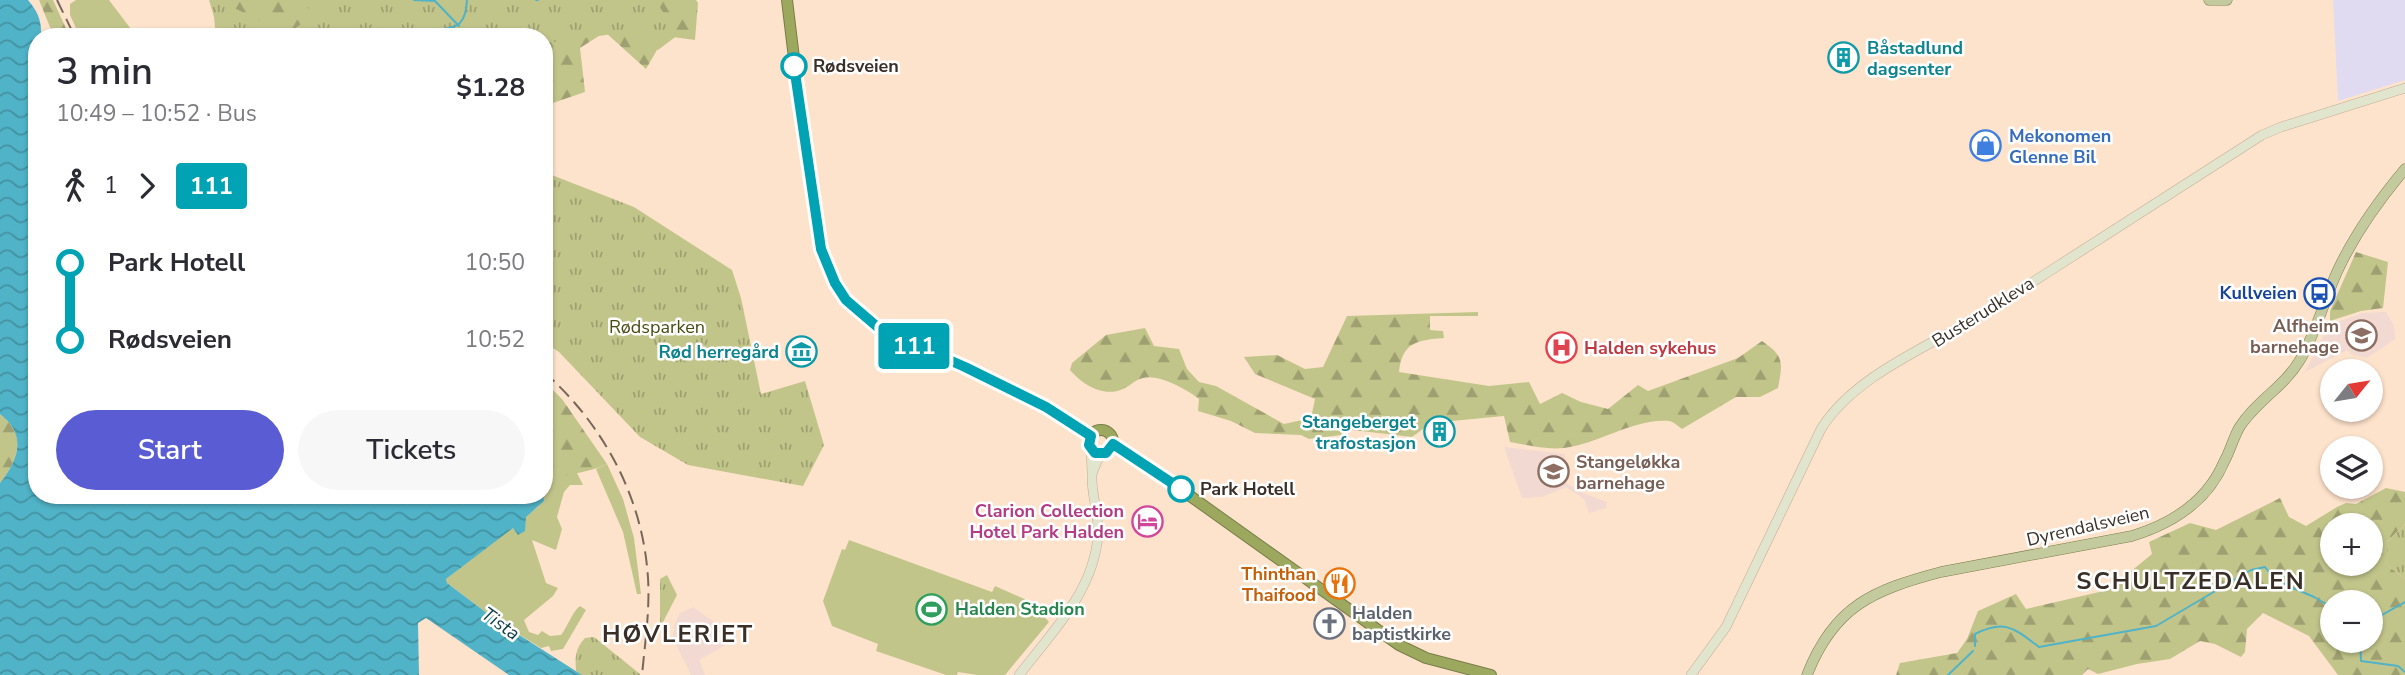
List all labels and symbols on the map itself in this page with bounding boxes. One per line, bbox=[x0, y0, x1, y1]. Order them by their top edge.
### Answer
place label: Båstadlund dagsenter bbox=[1867, 36, 1963, 81]
building icon: Båstadlund dagsenter bbox=[1827, 41, 1861, 75]
marker: Rødsveien bbox=[781, 53, 807, 79]
place label: Rødsveien bbox=[813, 54, 899, 78]
place label: Mekonomen Glenne Bil bbox=[2009, 124, 2111, 169]
shop icon: Mekonomen Glenne Bil bbox=[1969, 129, 2003, 163]
street label: Busterudkleva bbox=[1927, 271, 2039, 353]
bus stop icon: Kullveien bbox=[2303, 276, 2337, 310]
place label: Kullveien bbox=[2220, 281, 2297, 305]
place label: Alfheim barnehage bbox=[2250, 314, 2339, 359]
park label: Rødsparken bbox=[609, 315, 705, 339]
school or university icon: Alfheim barnehage bbox=[2345, 319, 2379, 353]
line badge: 111 bbox=[874, 323, 954, 369]
hospital icon: Halden sykehus bbox=[1544, 331, 1578, 365]
museum icon: Rød herregård bbox=[785, 335, 819, 369]
place label: Halden sykehus bbox=[1584, 336, 1717, 360]
place label: Rød herregård bbox=[658, 340, 779, 364]
north arrow bbox=[2320, 359, 2384, 422]
place label: Stangeberget trafostasjon bbox=[1302, 410, 1416, 455]
building icon: Stangeberget trafostasjon bbox=[1422, 415, 1456, 449]
place label: Stangeløkka barnehage bbox=[1576, 450, 1680, 495]
school or university icon: Stangeløkka barnehage bbox=[1536, 455, 1570, 489]
marker: Park Hotell bbox=[1168, 476, 1194, 502]
place label: Park Hotell bbox=[1200, 477, 1295, 501]
place label: Clarion Collection Hotel Park Halden bbox=[969, 499, 1124, 544]
street label: Dyrendalsveien bbox=[2024, 500, 2152, 552]
hotel icon: Clarion Collection Hotel Park Halden bbox=[1130, 504, 1164, 538]
place label: Thinthan Thaifood bbox=[1241, 562, 1316, 607]
district label: SCHULTZEDALEN bbox=[2076, 565, 2306, 597]
restaurant icon: Thinthan Thaifood bbox=[1322, 567, 1356, 601]
sports icon: Halden Stadion bbox=[915, 592, 949, 626]
place label: Halden Stadion bbox=[955, 597, 1085, 621]
water label: Tista bbox=[476, 601, 525, 646]
place label: Halden baptistkirke bbox=[1352, 601, 1451, 646]
church icon: Halden baptistkirke bbox=[1312, 606, 1346, 640]
district label: HØVLERIET bbox=[602, 618, 754, 650]

